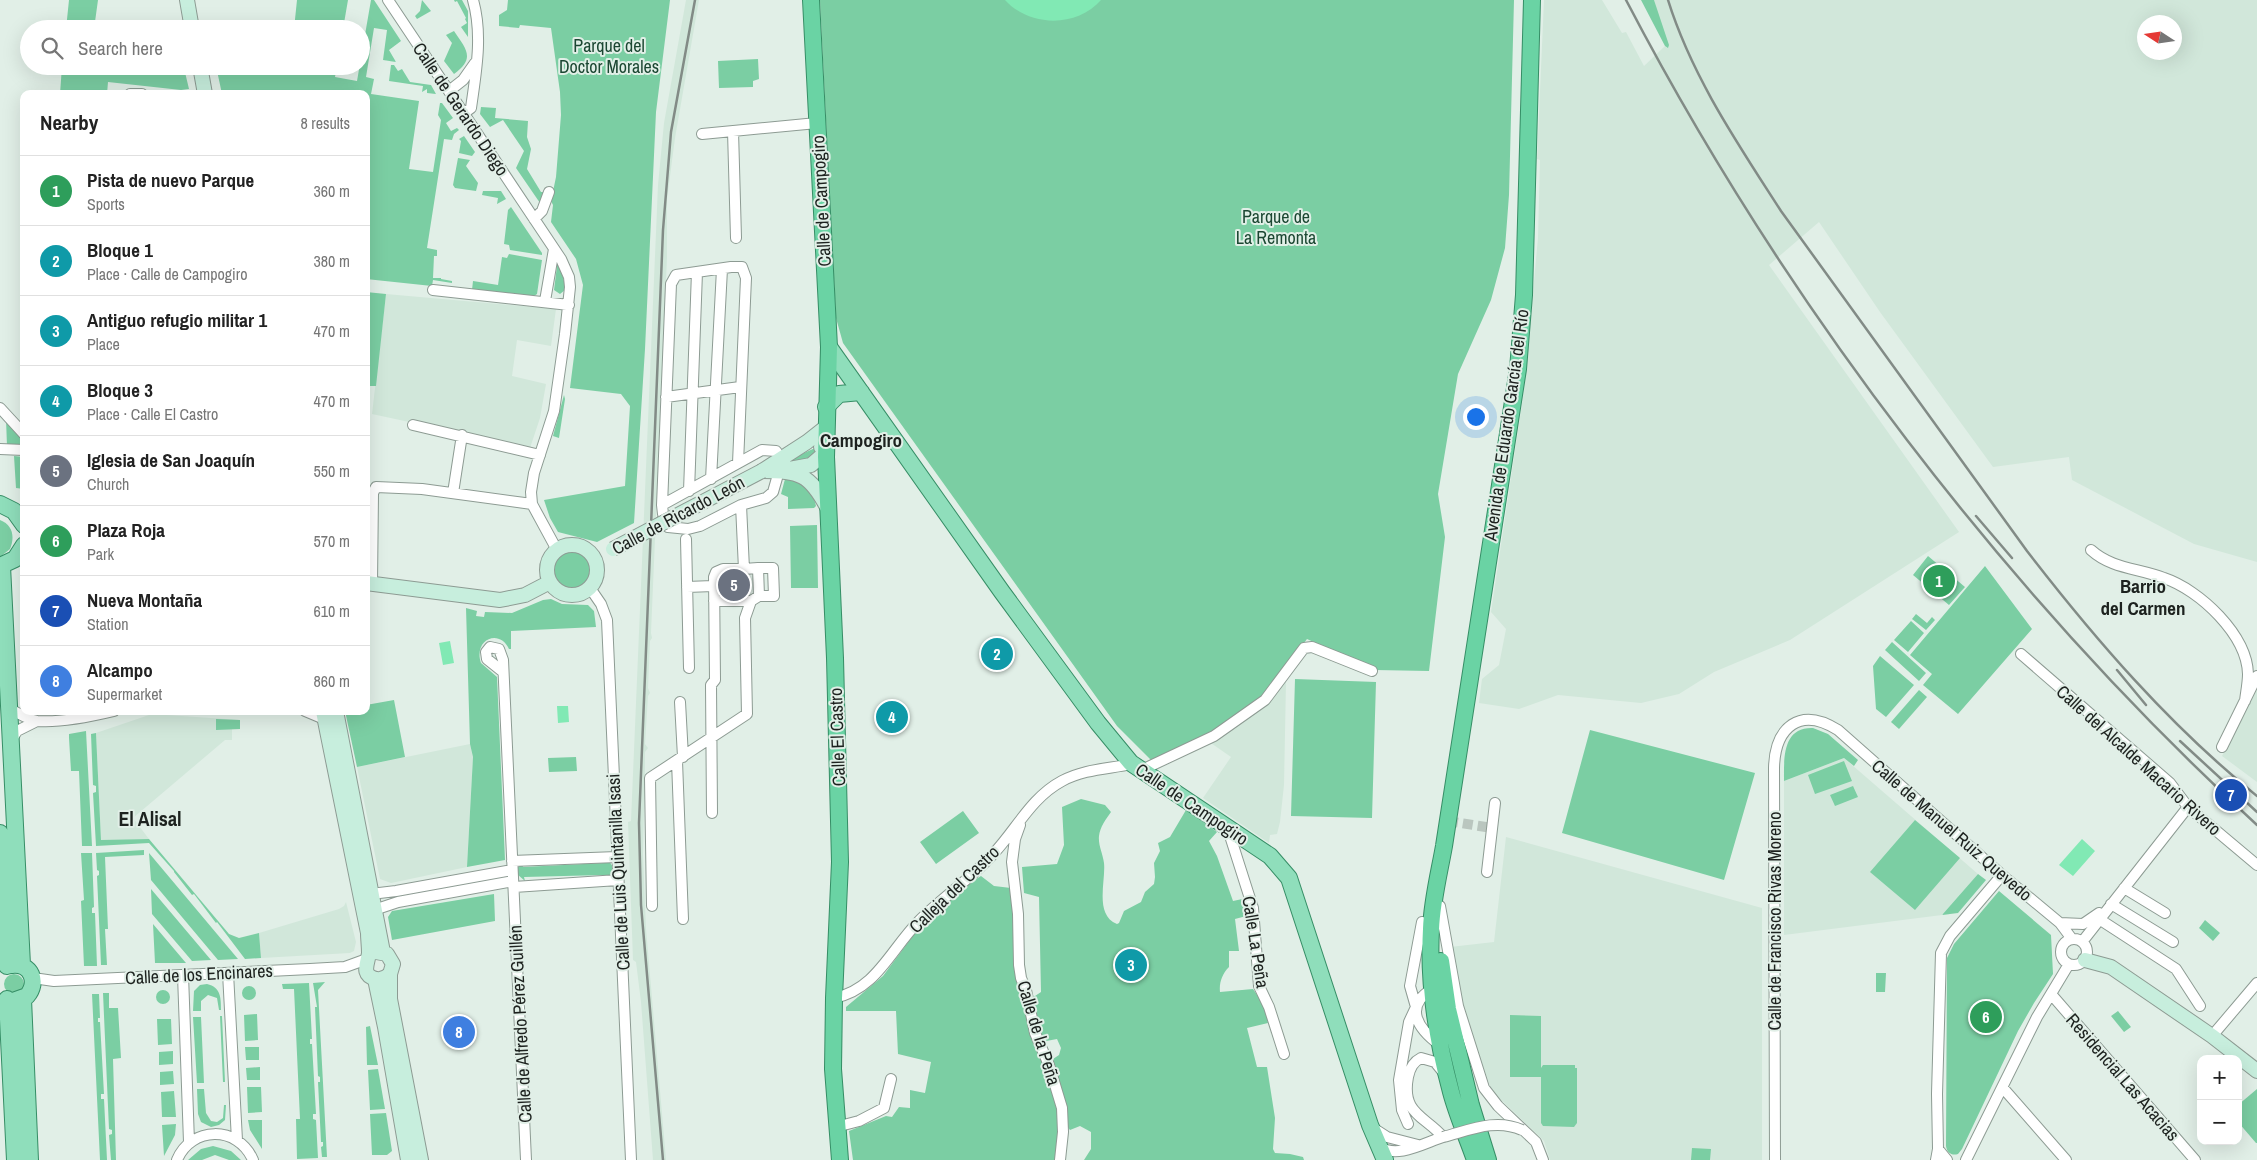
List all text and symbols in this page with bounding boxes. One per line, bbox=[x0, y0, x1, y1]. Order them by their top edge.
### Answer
north arrow bbox=[2137, 15, 2182, 60]
search box bbox=[20, 20, 370, 75]
park label: Parque del Doctor Morales bbox=[559, 33, 659, 79]
icon: search bbox=[38, 34, 66, 62]
text: Search here bbox=[78, 35, 163, 61]
street label: Calle de Gerardo Diego bbox=[407, 37, 515, 181]
text: Nearby bbox=[40, 108, 98, 137]
text: 8 results bbox=[300, 112, 350, 134]
street label: Calle de Campogiro bbox=[805, 135, 837, 267]
text: Pista de nuevo Parque bbox=[87, 167, 254, 193]
text: 1 bbox=[52, 180, 60, 202]
text: 360 m bbox=[314, 180, 350, 202]
text: Sports bbox=[87, 193, 125, 215]
park label: Parque de La Remonta bbox=[1236, 204, 1316, 250]
text: Bloque 1 bbox=[87, 237, 153, 263]
text: 2 bbox=[52, 250, 60, 272]
text: 380 m bbox=[314, 250, 350, 272]
text: Place · Calle de Campogiro bbox=[87, 263, 247, 285]
text: Antiguo refugio militar 1 bbox=[87, 307, 267, 333]
street label: Avenida de Eduardo García del Río bbox=[1477, 308, 1535, 543]
text: 3 bbox=[52, 320, 60, 342]
text: 470 m bbox=[314, 320, 350, 342]
text: Place bbox=[87, 333, 120, 355]
text: Bloque 3 bbox=[87, 377, 153, 403]
text: 4 bbox=[52, 390, 60, 412]
text: 470 m bbox=[314, 390, 350, 412]
text: Place · Calle El Castro bbox=[87, 403, 218, 425]
your location bbox=[1463, 404, 1489, 430]
district label: Campogiro bbox=[820, 427, 902, 453]
text: Iglesia de San Joaquín bbox=[87, 447, 255, 473]
text: 5 bbox=[52, 460, 60, 482]
text: 550 m bbox=[314, 460, 350, 482]
street label: Calle de Ricardo León bbox=[607, 469, 749, 561]
text: Church bbox=[87, 473, 129, 495]
text: Plaza Roja bbox=[87, 517, 165, 543]
text: 6 bbox=[52, 530, 60, 552]
text: 570 m bbox=[314, 530, 350, 552]
text: Park bbox=[87, 543, 114, 565]
pin: 1 bbox=[1923, 562, 1955, 600]
pin: 5 bbox=[718, 566, 750, 604]
district label: Barrio del Carmen bbox=[2101, 573, 2185, 621]
text: Nueva Montaña bbox=[87, 587, 202, 613]
text: 7 bbox=[52, 600, 60, 622]
text: 610 m bbox=[314, 600, 350, 622]
text: Station bbox=[87, 613, 129, 635]
pin: 2 bbox=[981, 635, 1013, 673]
text: Alcampo bbox=[87, 657, 153, 683]
text: 8 bbox=[52, 670, 60, 692]
text: 860 m bbox=[314, 670, 350, 692]
street label: Calle del Alcalde Macario Rivero bbox=[2051, 679, 2227, 841]
text: Supermarket bbox=[87, 683, 162, 705]
street label: Calle El Castro bbox=[823, 687, 851, 787]
pin: 4 bbox=[876, 698, 908, 736]
street label: Calle de Manuel Ruiz Quevedo bbox=[1866, 753, 2038, 907]
street label: Calle de Campogiro bbox=[1131, 757, 1253, 851]
street label: Calle de Luis Quintanilla Isasi bbox=[600, 773, 636, 971]
pin: 7 bbox=[2215, 776, 2247, 814]
district label: El Alisal bbox=[118, 805, 182, 832]
street label: Calle de Francisco Rivas Moreno bbox=[1762, 811, 1787, 1031]
street label: Calleja del Castro bbox=[903, 840, 1005, 938]
street label: Calle La Peña bbox=[1236, 894, 1276, 990]
street label: Calle de Alfredo Pérez Guillén bbox=[502, 925, 538, 1123]
pin: 3 bbox=[1115, 946, 1147, 984]
street label: Calle de los Encinares bbox=[125, 958, 273, 990]
street label: Calle de la Peña bbox=[1011, 978, 1067, 1088]
pin: 6 bbox=[1970, 998, 2002, 1036]
street label: Residencial Las Acacias bbox=[2061, 1008, 2185, 1146]
pin: 8 bbox=[443, 1013, 475, 1051]
map controls bbox=[2197, 1055, 2242, 1145]
button: + bbox=[2197, 1055, 2242, 1100]
button: − bbox=[2197, 1100, 2242, 1145]

